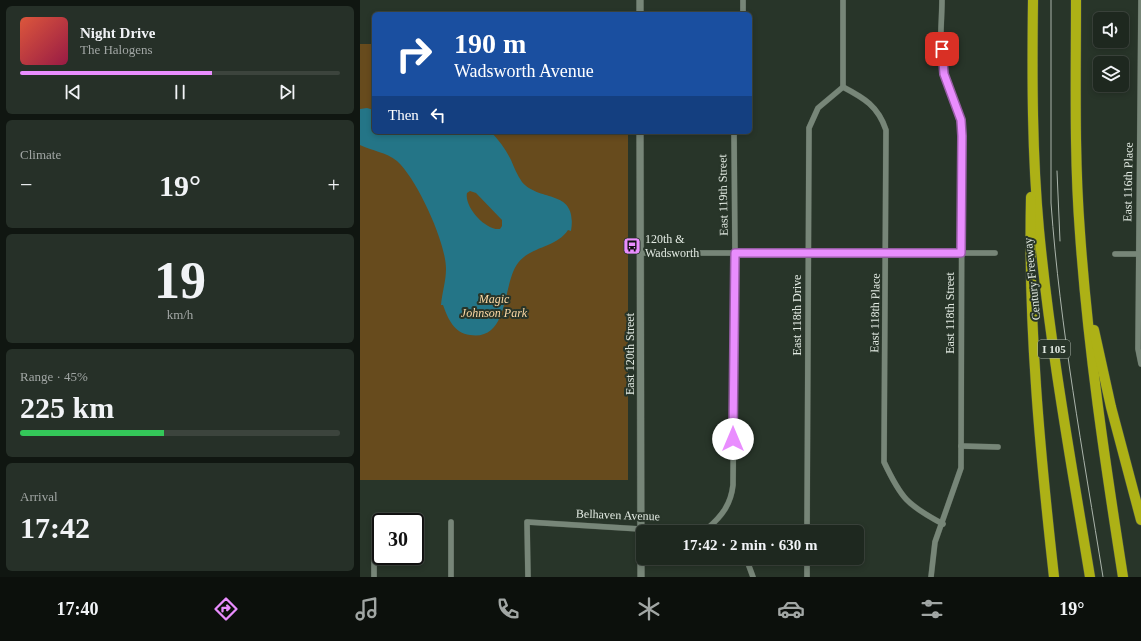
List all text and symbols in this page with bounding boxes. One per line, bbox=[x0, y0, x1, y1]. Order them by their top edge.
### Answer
map controls bbox=[1093, 12, 1129, 92]
button: sound bbox=[1093, 12, 1129, 48]
text: Night Drive bbox=[80, 25, 155, 41]
icon: right bbox=[388, 28, 440, 80]
text: 190 m bbox=[454, 28, 526, 59]
pin bbox=[925, 32, 959, 66]
icon: arrive bbox=[931, 38, 953, 60]
text: The Halogens bbox=[80, 42, 153, 57]
button: layers bbox=[1093, 56, 1129, 92]
text: Wadsworth Avenue bbox=[454, 61, 594, 81]
icon: previous bbox=[62, 81, 84, 103]
icon: pause bbox=[169, 81, 191, 103]
icon: next bbox=[276, 81, 298, 103]
icon: left bbox=[427, 104, 449, 126]
text: Then bbox=[388, 107, 419, 123]
street label: East 116th Place bbox=[1120, 142, 1136, 222]
text: Climate bbox=[20, 147, 61, 162]
street label: East 119th Street bbox=[715, 153, 731, 236]
text: 19° bbox=[159, 169, 201, 202]
text: − bbox=[20, 172, 32, 197]
text: + bbox=[328, 172, 340, 197]
place label: 120th & Wadsworth bbox=[645, 232, 699, 260]
bus stop icon: 120th & Wadsworth bbox=[622, 236, 642, 256]
street label: Century Freeway bbox=[1021, 237, 1043, 321]
text: 19 bbox=[154, 252, 206, 309]
street label: East 118th Street bbox=[943, 272, 957, 354]
street label: East 118th Place bbox=[867, 273, 883, 353]
street label: East 118th Drive bbox=[790, 275, 804, 355]
park label: Magic Johnson Park bbox=[461, 292, 528, 320]
text: km/h bbox=[167, 307, 193, 322]
street label: East 120th Street bbox=[623, 312, 637, 395]
road number: I 105 bbox=[1038, 340, 1070, 358]
text: Range · 45% bbox=[20, 369, 88, 384]
text: 225 km bbox=[20, 391, 114, 424]
position arrow bbox=[712, 418, 754, 460]
text: Arrival bbox=[20, 489, 58, 504]
street label: Belhaven Avenue bbox=[576, 507, 660, 523]
text: 17:42 bbox=[20, 511, 90, 544]
speed limit sign: 30 bbox=[372, 513, 424, 565]
text: 17:42 · 2 min · 630 m bbox=[683, 537, 818, 553]
icon: directions bbox=[212, 595, 240, 623]
icon: music bbox=[353, 595, 381, 623]
icon: phone bbox=[494, 595, 522, 623]
icon: climate bbox=[635, 595, 663, 623]
icon: car bbox=[777, 595, 805, 623]
icon: filters bbox=[918, 595, 946, 623]
text: 17:40 bbox=[57, 599, 99, 619]
text: 19° bbox=[1059, 599, 1084, 619]

